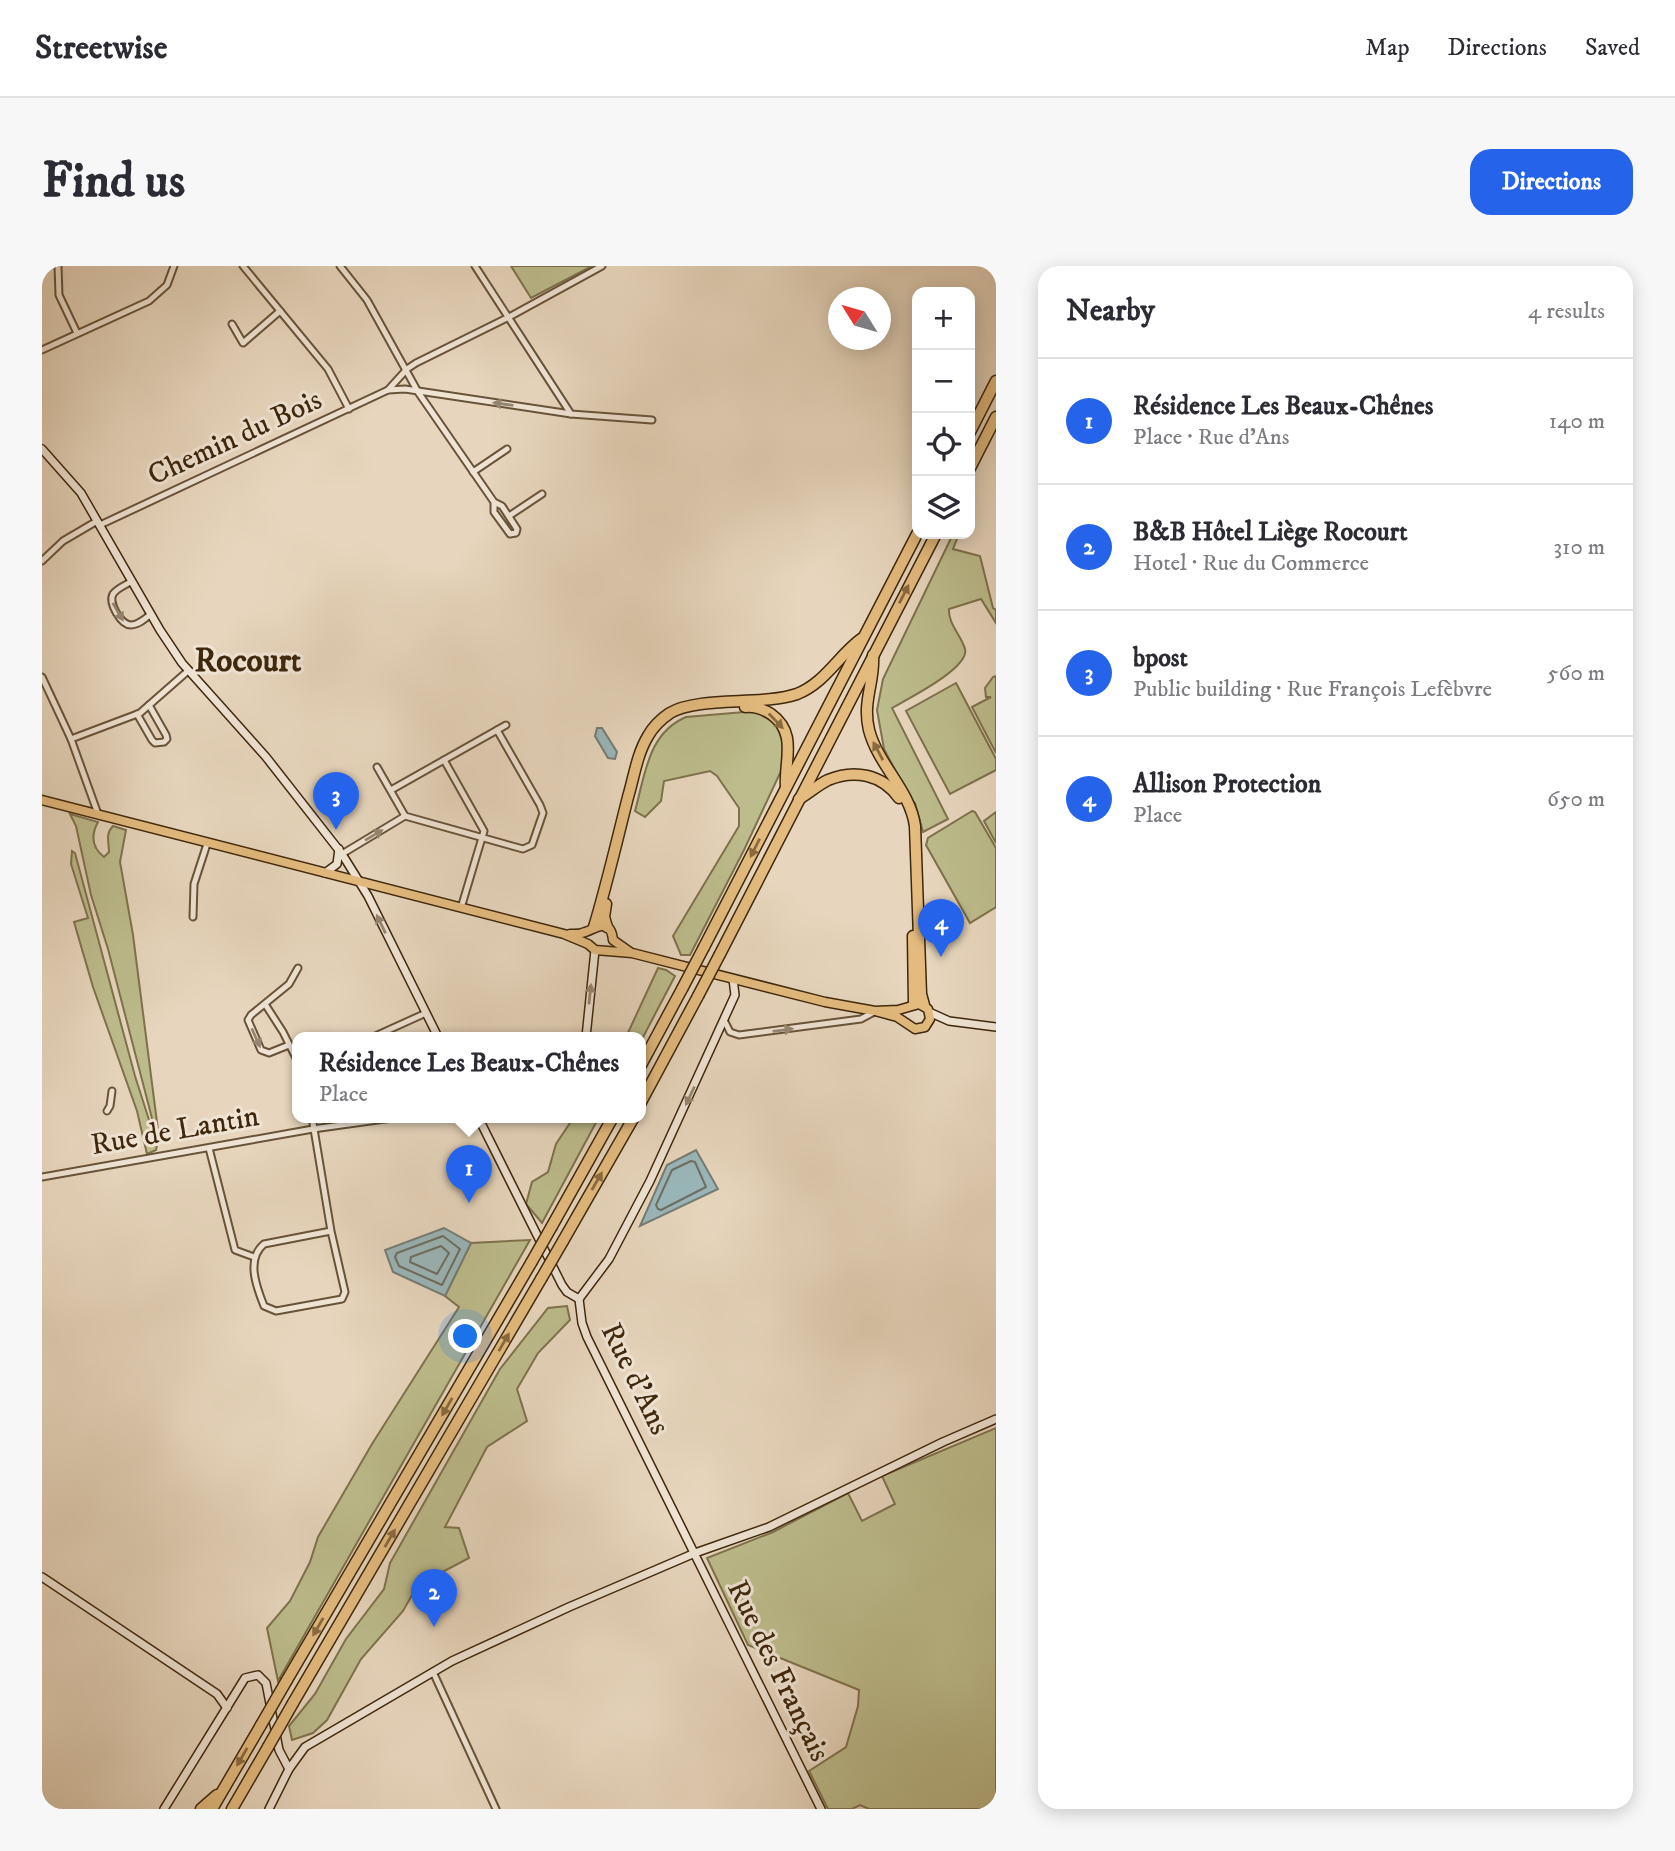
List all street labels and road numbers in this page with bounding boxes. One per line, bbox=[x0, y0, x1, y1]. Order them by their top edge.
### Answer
street label: Chemin du Bois bbox=[142, 382, 328, 494]
street label: Rue de Lantin bbox=[88, 1098, 262, 1164]
street label: Rue d'Ans bbox=[592, 1317, 678, 1441]
street label: Rue des Français bbox=[718, 1574, 838, 1768]

